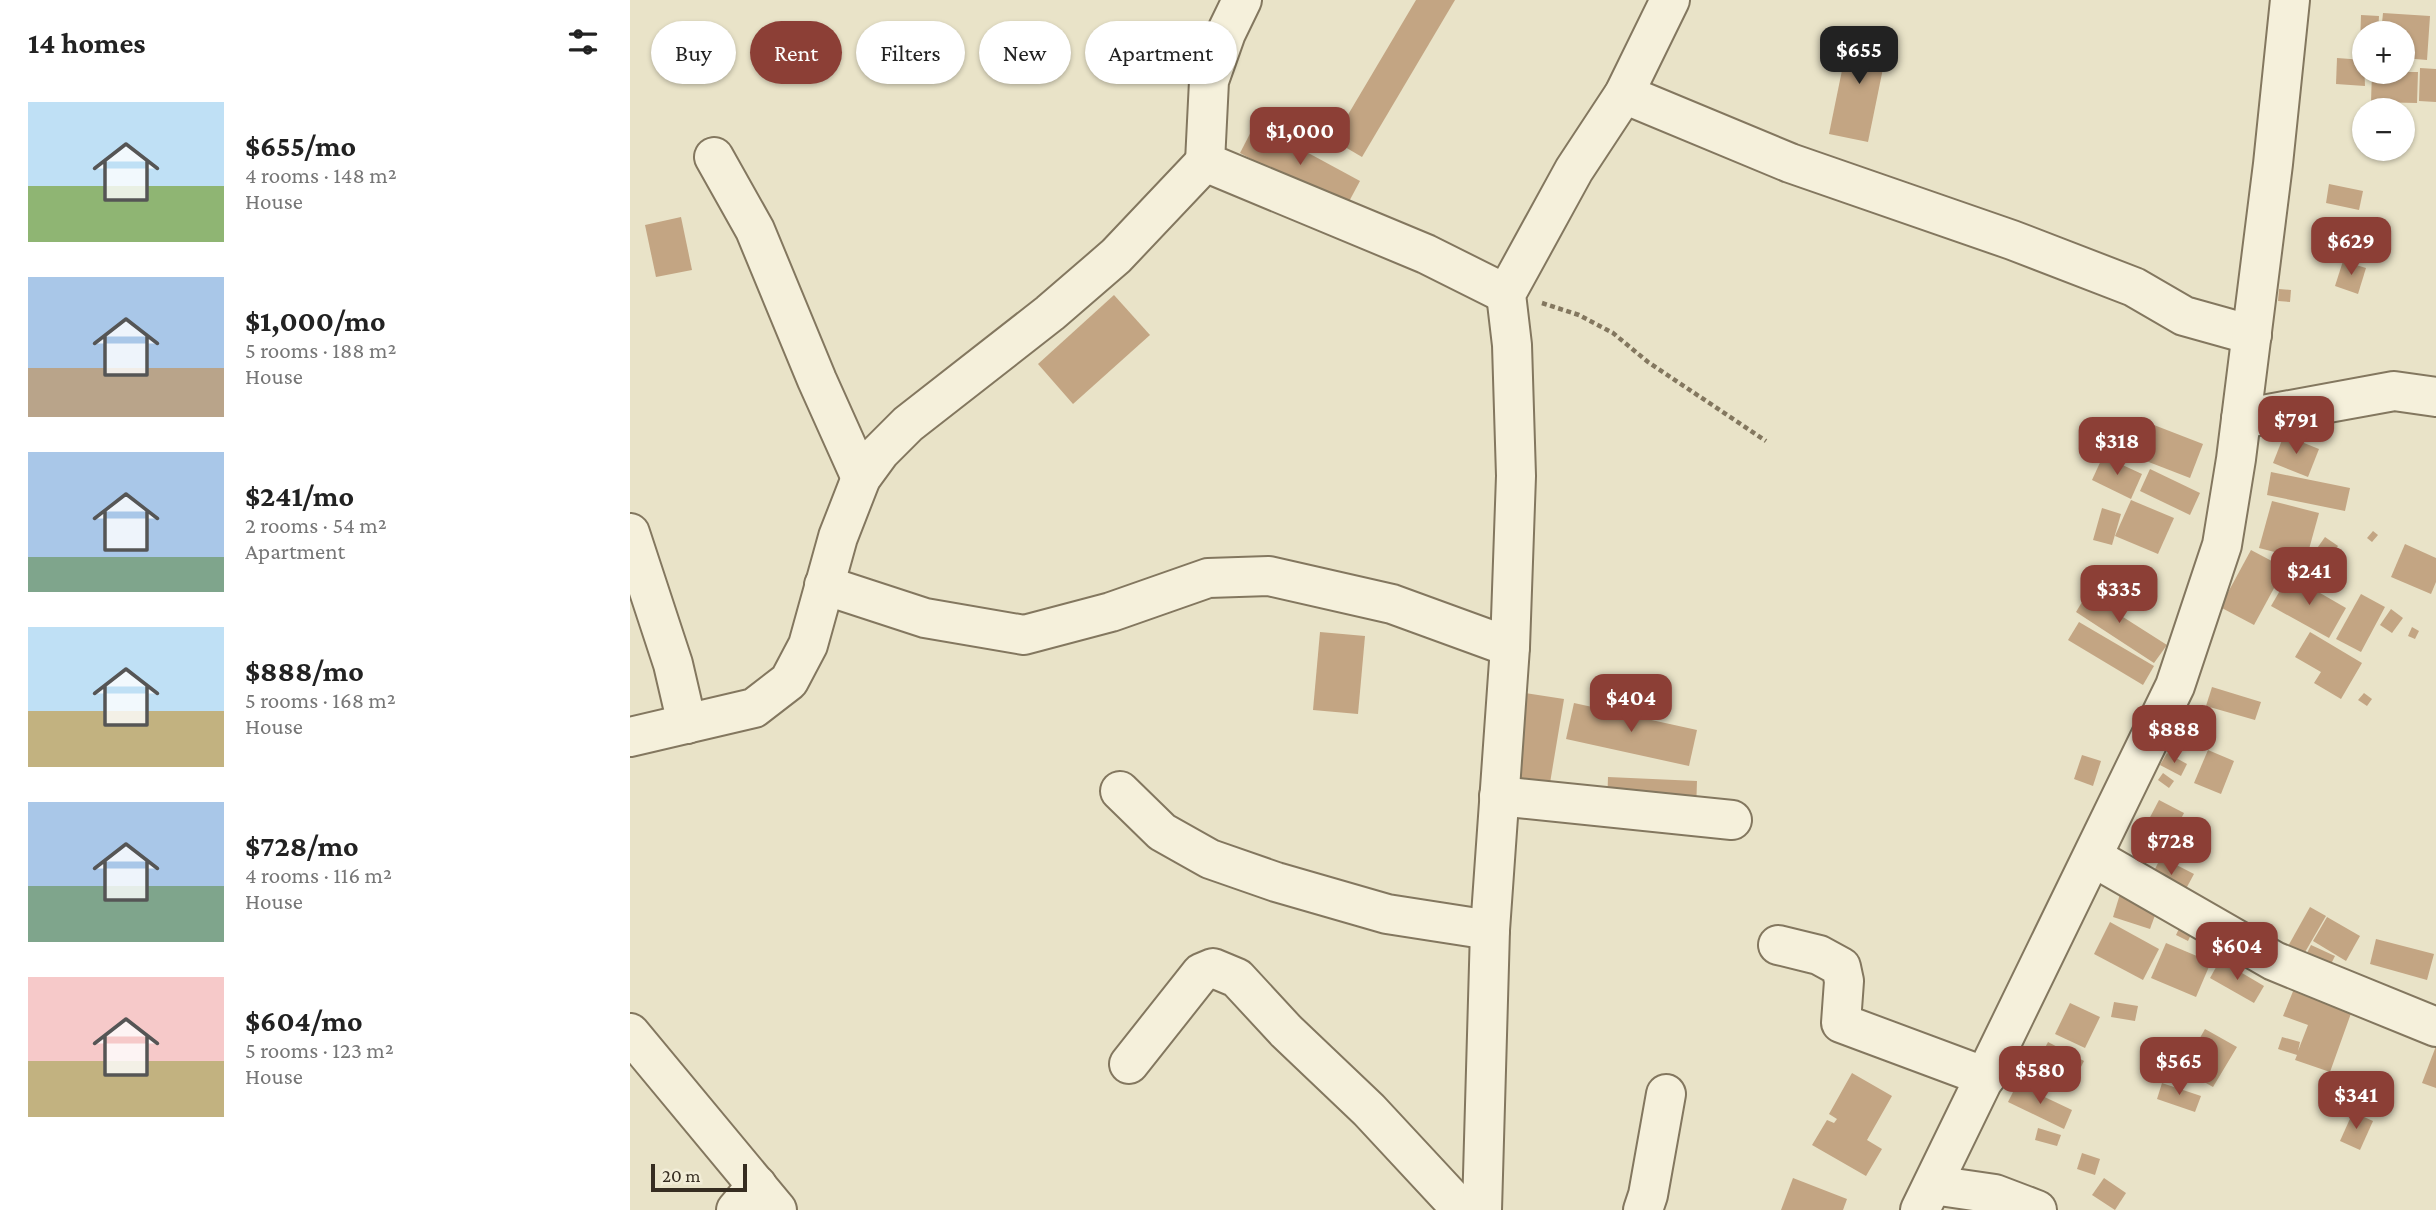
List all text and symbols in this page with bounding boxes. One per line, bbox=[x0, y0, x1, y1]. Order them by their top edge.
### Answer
chip: Buy bbox=[651, 21, 736, 84]
chip: Rent bbox=[750, 21, 842, 84]
chip: Filters bbox=[856, 21, 965, 84]
chip: New bbox=[979, 21, 1071, 84]
chip: Apartment bbox=[1085, 21, 1237, 84]
map controls bbox=[2352, 21, 2415, 161]
button: + bbox=[2352, 21, 2415, 84]
icon: filters bbox=[564, 23, 602, 61]
text: 14 homes bbox=[28, 26, 146, 59]
pin: $655 bbox=[1818, 27, 1900, 86]
text: $655 bbox=[1836, 36, 1882, 62]
button: − bbox=[2352, 98, 2415, 161]
pin: $1,000 bbox=[1243, 108, 1357, 167]
text: $1,000 bbox=[1266, 117, 1334, 143]
text: $655/mo bbox=[245, 129, 356, 162]
icon: home bbox=[84, 130, 168, 214]
text: 4 rooms · 148 m² bbox=[245, 162, 397, 188]
text: House bbox=[245, 188, 303, 214]
pin: $629 bbox=[2310, 218, 2392, 277]
text: $629 bbox=[2327, 227, 2375, 253]
text: $1,000/mo bbox=[245, 304, 386, 337]
icon: home bbox=[84, 305, 168, 389]
text: 5 rooms · 188 m² bbox=[245, 337, 397, 363]
text: House bbox=[245, 363, 303, 389]
pin: $791 bbox=[2255, 396, 2337, 456]
text: $791 bbox=[2274, 406, 2318, 432]
pin: $318 bbox=[2076, 418, 2158, 477]
text: $318 bbox=[2095, 427, 2139, 453]
text: $241/mo bbox=[245, 479, 354, 512]
icon: home bbox=[84, 480, 168, 564]
text: 2 rooms · 54 m² bbox=[245, 512, 387, 538]
text: Apartment bbox=[245, 538, 345, 564]
pin: $241 bbox=[2268, 548, 2350, 607]
text: $241 bbox=[2287, 557, 2331, 583]
pin: $335 bbox=[2078, 566, 2160, 625]
text: $335 bbox=[2096, 575, 2142, 601]
text: $888/mo bbox=[245, 654, 364, 687]
icon: home bbox=[84, 655, 168, 739]
pin: $404 bbox=[1590, 674, 1672, 734]
text: $404 bbox=[1606, 684, 1656, 710]
text: 5 rooms · 168 m² bbox=[245, 687, 396, 713]
pin: $888 bbox=[2133, 706, 2215, 765]
text: House bbox=[245, 713, 303, 739]
text: $888 bbox=[2148, 715, 2200, 741]
pin: $728 bbox=[2130, 818, 2212, 877]
text: $728 bbox=[2147, 827, 2195, 853]
text: $728/mo bbox=[245, 829, 359, 862]
icon: home bbox=[84, 830, 168, 914]
text: 4 rooms · 116 m² bbox=[245, 862, 392, 888]
text: House bbox=[245, 888, 303, 914]
pin: $604 bbox=[2196, 922, 2278, 982]
text: $604 bbox=[2212, 932, 2262, 958]
text: $604/mo bbox=[245, 1004, 363, 1037]
icon: home bbox=[84, 1005, 168, 1089]
text: 5 rooms · 123 m² bbox=[245, 1037, 394, 1063]
pin: $565 bbox=[2138, 1038, 2220, 1097]
pin: $580 bbox=[1999, 1046, 2081, 1106]
text: $565 bbox=[2156, 1047, 2202, 1073]
text: $580 bbox=[2015, 1056, 2065, 1082]
text: House bbox=[245, 1063, 303, 1089]
pin: $341 bbox=[2315, 1072, 2397, 1131]
text: $341 bbox=[2334, 1081, 2378, 1107]
scale bar bbox=[651, 1161, 747, 1193]
text: 20 m bbox=[662, 1165, 701, 1186]

